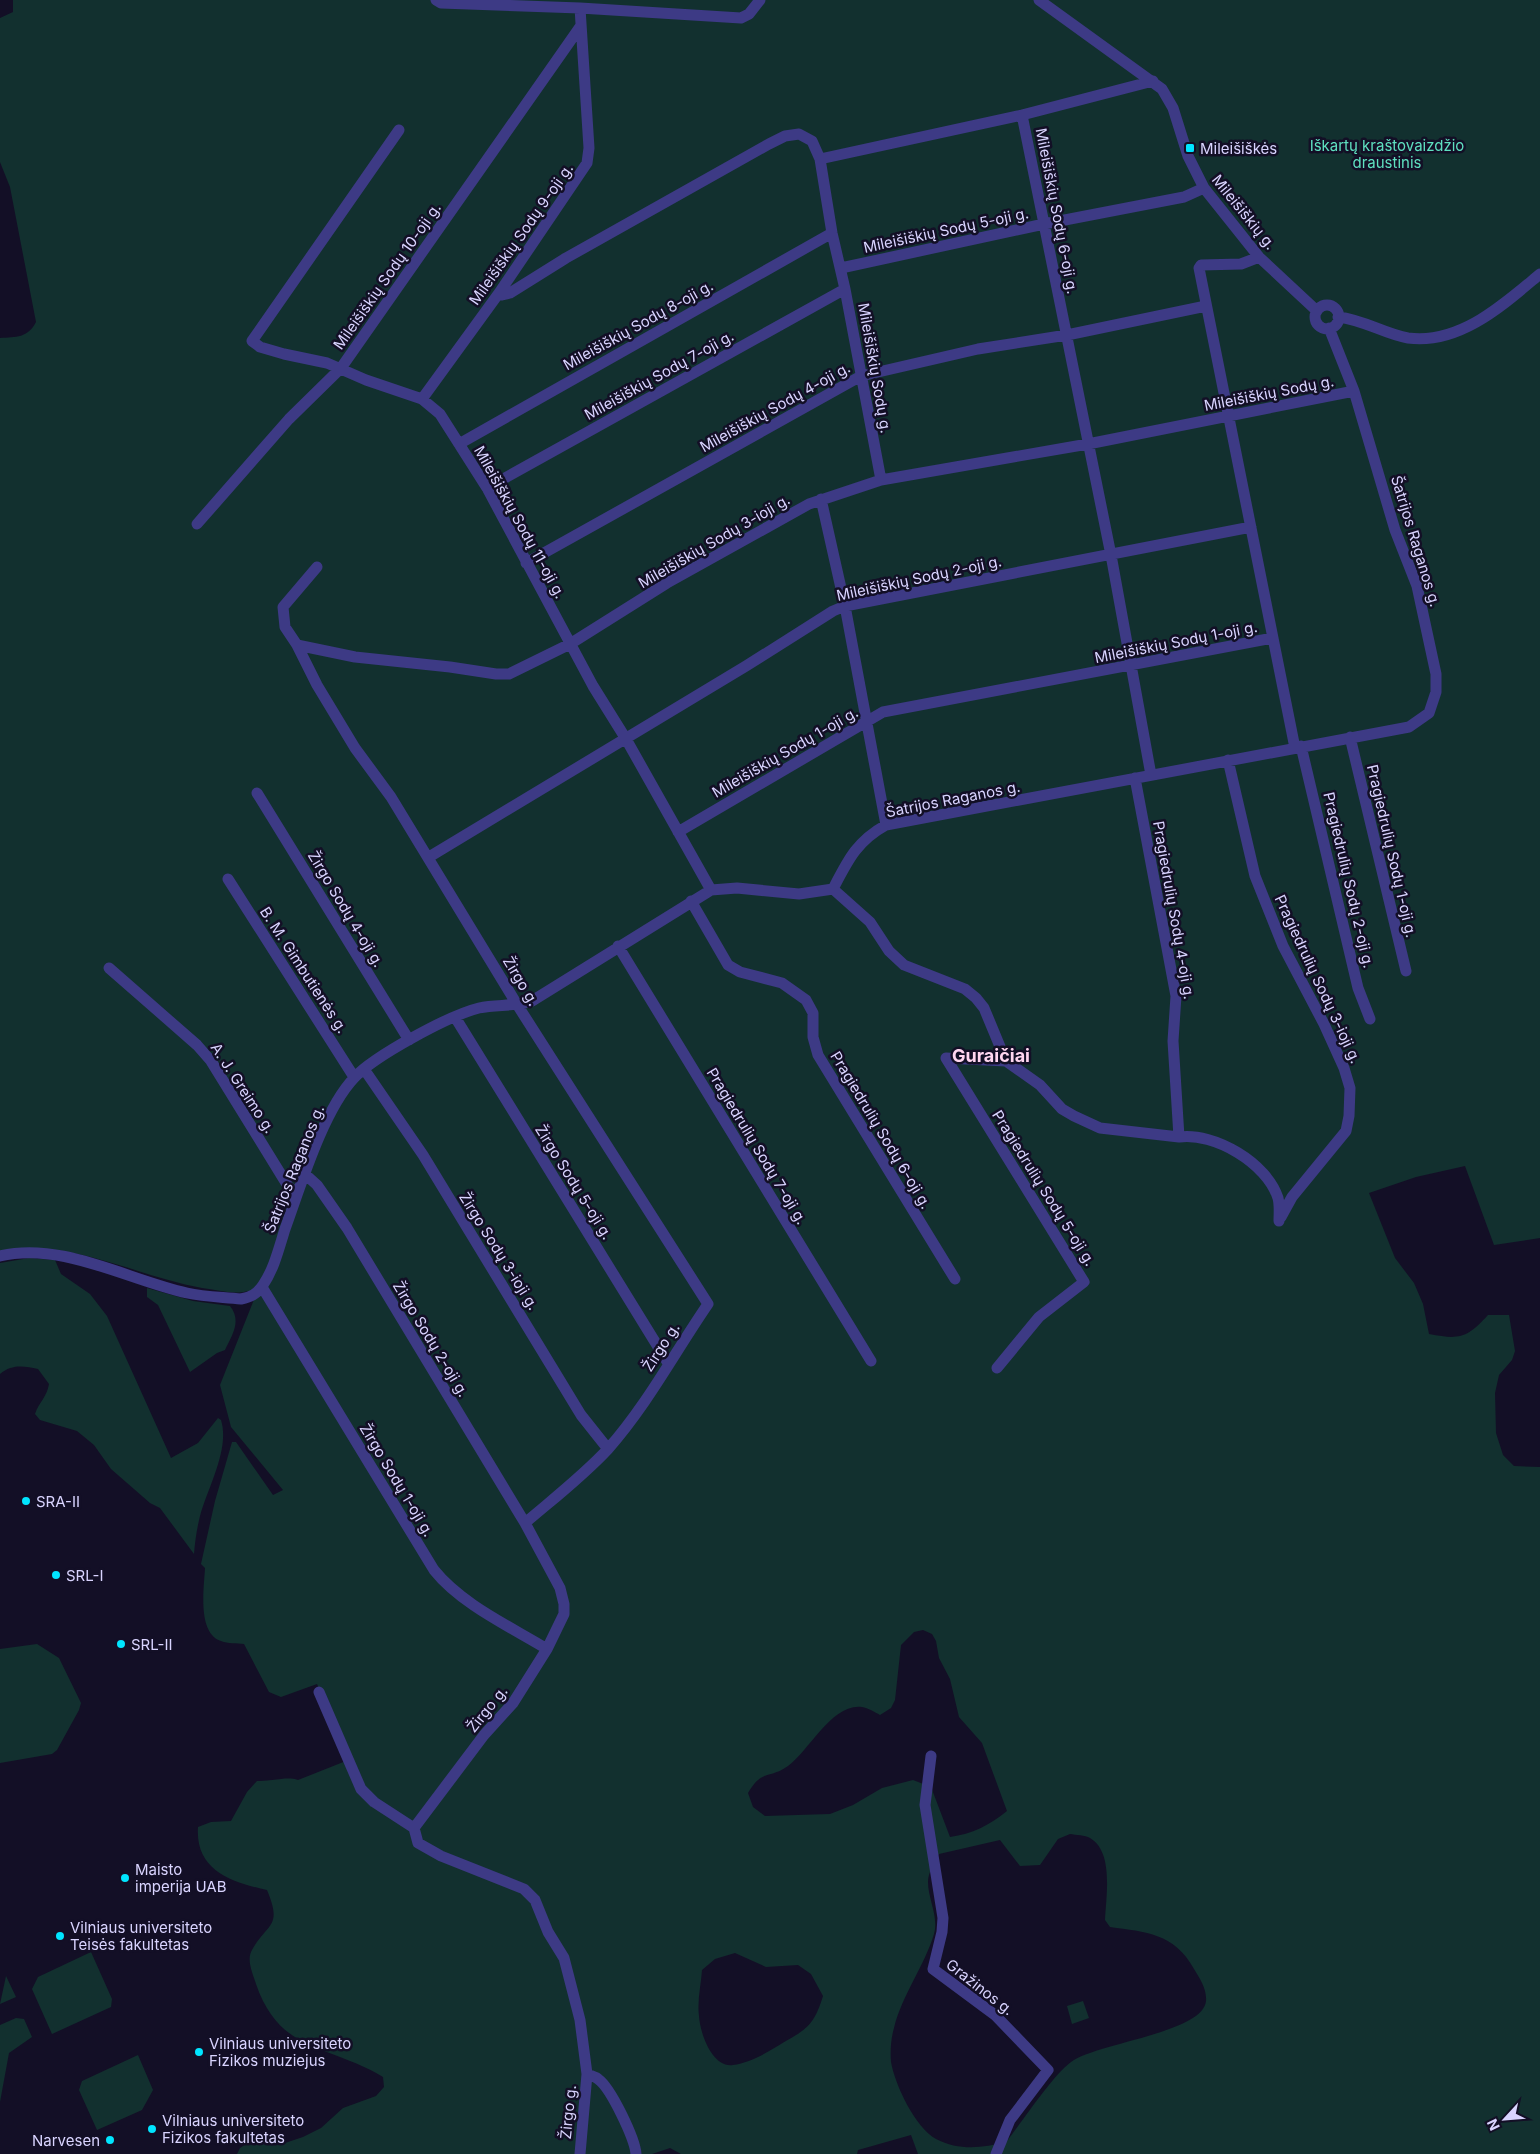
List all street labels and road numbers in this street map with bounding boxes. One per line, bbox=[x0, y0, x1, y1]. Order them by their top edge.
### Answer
street label: Mileišiškių Sodų 6-oji g. bbox=[1032, 126, 1082, 296]
street label: Mileišiškių Sodų 9-oji g. bbox=[465, 159, 577, 309]
street label: Mileišiškių g. bbox=[1208, 171, 1280, 253]
street label: Mileišiškių Sodų 10-oji g. bbox=[329, 199, 445, 353]
street label: Mileišiškių Sodų 5-oji g. bbox=[862, 203, 1030, 257]
street label: Mileišiškių Sodų 8-oji g. bbox=[560, 276, 716, 374]
street label: Mileišiškių Sodų g. bbox=[854, 301, 896, 435]
street label: Mileišiškių Sodų 7-oji g. bbox=[581, 326, 737, 424]
street label: Mileišiškių Sodų 4-oji g. bbox=[696, 358, 854, 456]
street label: Mileišiškių Sodų g. bbox=[1202, 371, 1336, 415]
street label: Mileišiškių Sodų 11-oji g. bbox=[470, 442, 570, 602]
street label: Šatrijos Raganos g. bbox=[1387, 473, 1445, 609]
street label: Mileišiškių Sodų 3-ioji g. bbox=[635, 490, 793, 592]
street label: Mileišiškių Sodų 2-oji g. bbox=[835, 551, 1003, 605]
street label: Mileišiškių Sodų 1-oji g. bbox=[1093, 617, 1259, 667]
street label: Mileišiškių Sodų 1-oji g. bbox=[709, 702, 861, 802]
street label: Pragiedrulių Sodų 1-oji g. bbox=[1363, 763, 1421, 939]
street label: Šatrijos Raganos g. bbox=[884, 777, 1022, 821]
street label: Pragiedrulių Sodų 2-oji g. bbox=[1319, 790, 1379, 970]
street label: Pragiedrulių Sodų 4-oji g. bbox=[1149, 819, 1199, 1001]
street label: Žirgo Sodų 4-oji g. bbox=[304, 847, 388, 971]
street label: Pragiedrulių Sodų 3-ioji g. bbox=[1271, 892, 1365, 1066]
street label: B. M. Gimbutienės g. bbox=[256, 903, 352, 1037]
street label: Žirgo g. bbox=[499, 953, 543, 1009]
street label: A. J. Greimo g. bbox=[207, 1039, 279, 1137]
street label: Pragiedrulių Sodų 6-oji g. bbox=[826, 1048, 936, 1212]
street label: Pragiedrulių Sodų 7-oji g. bbox=[703, 1064, 811, 1228]
street label: Šatrijos Raganos g. bbox=[260, 1102, 328, 1236]
street label: Pragiedrulių Sodų 5-oji g. bbox=[988, 1107, 1100, 1269]
street label: Žirgo Sodų 5-oji g. bbox=[531, 1121, 617, 1243]
street label: Žirgo Sodų 3-ioji g. bbox=[455, 1188, 543, 1314]
street label: Žirgo Sodų 2-oji g. bbox=[389, 1278, 473, 1400]
street label: Žirgo g. bbox=[638, 1319, 684, 1375]
street label: Žirgo Sodų 1-oji g. bbox=[356, 1420, 438, 1540]
street label: Žirgo g. bbox=[462, 1682, 512, 1736]
street label: Gražinos g. bbox=[942, 1955, 1018, 2019]
street label: Žirgo g. bbox=[556, 2084, 580, 2140]

